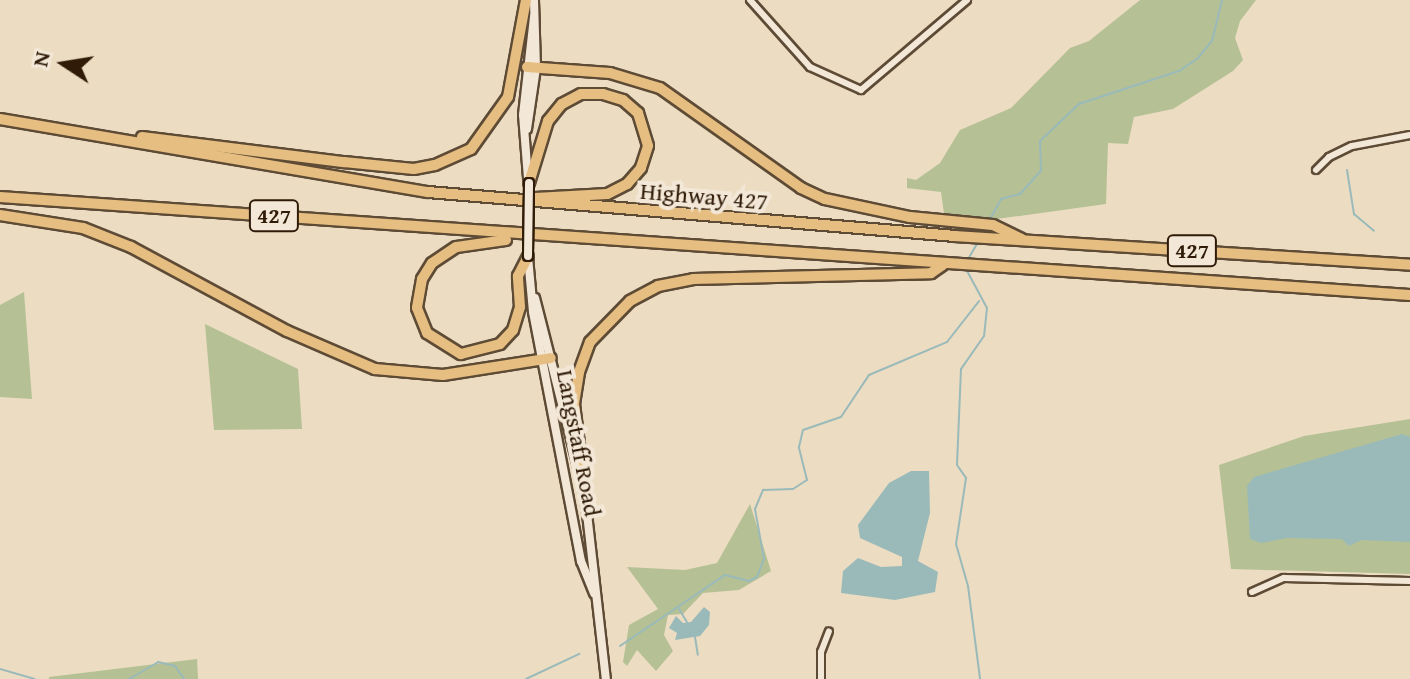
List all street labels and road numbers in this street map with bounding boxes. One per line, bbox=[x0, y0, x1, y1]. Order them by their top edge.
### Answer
street label: Highway 427 bbox=[639, 176, 769, 216]
road number: 427 bbox=[248, 198, 300, 234]
road number: 427 bbox=[1166, 233, 1218, 269]
street label: Langstaff Road bbox=[551, 367, 607, 519]

